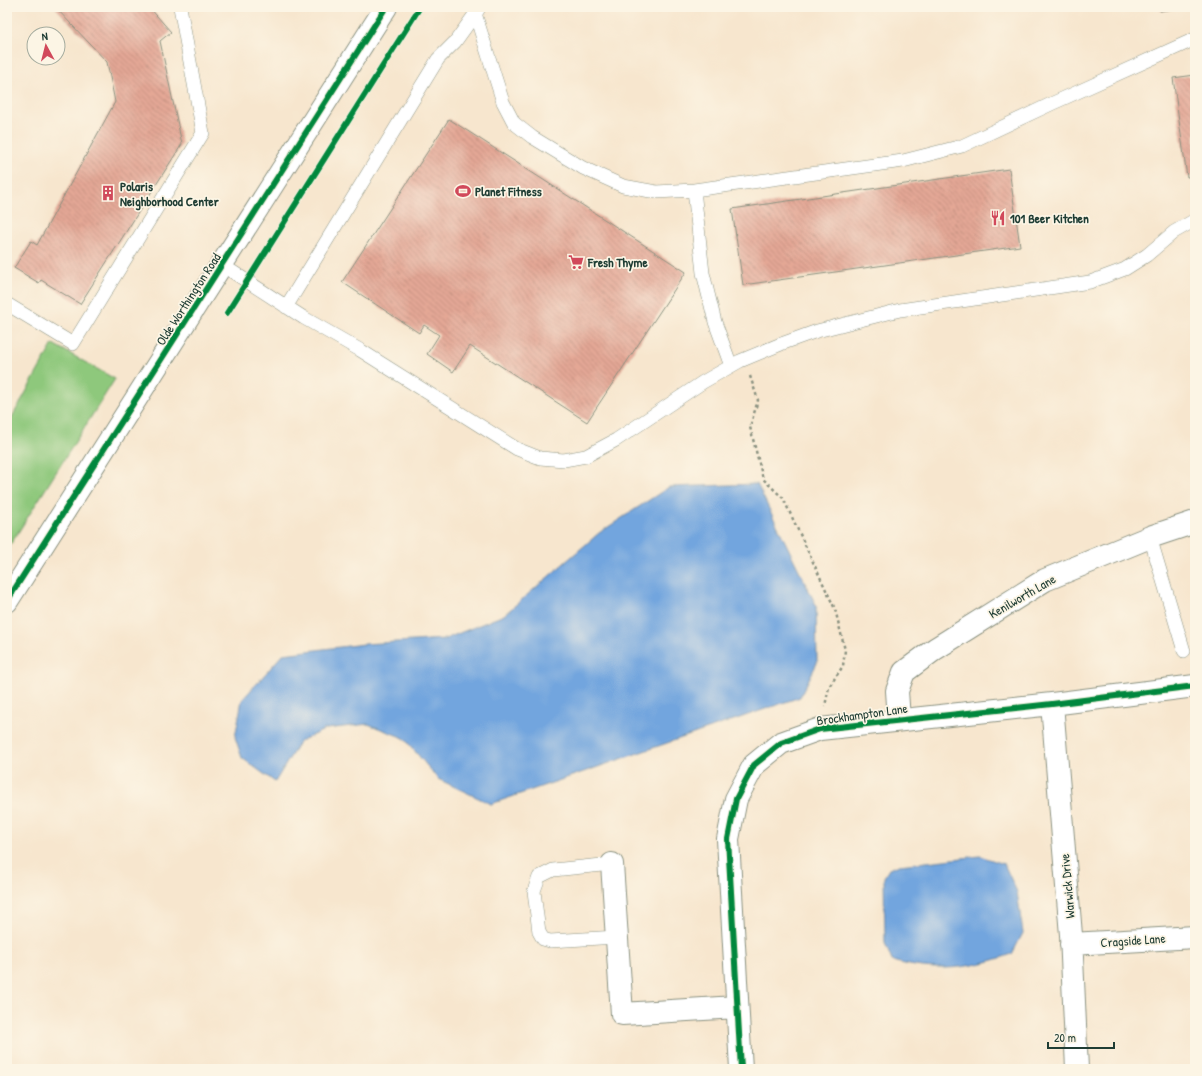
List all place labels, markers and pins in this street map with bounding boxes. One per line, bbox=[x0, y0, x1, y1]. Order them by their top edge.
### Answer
place label: Polaris Neighborhood Center bbox=[120, 177, 220, 211]
sports icon: Planet Fitness bbox=[454, 182, 472, 200]
place label: Planet Fitness bbox=[475, 182, 542, 200]
building icon: Polaris Neighborhood Center bbox=[99, 184, 117, 202]
restaurant icon: 101 Beer Kitchen bbox=[989, 209, 1007, 227]
place label: 101 Beer Kitchen bbox=[1010, 209, 1089, 227]
supermarket icon: Fresh Thyme bbox=[567, 253, 585, 271]
place label: Fresh Thyme bbox=[587, 253, 648, 272]

